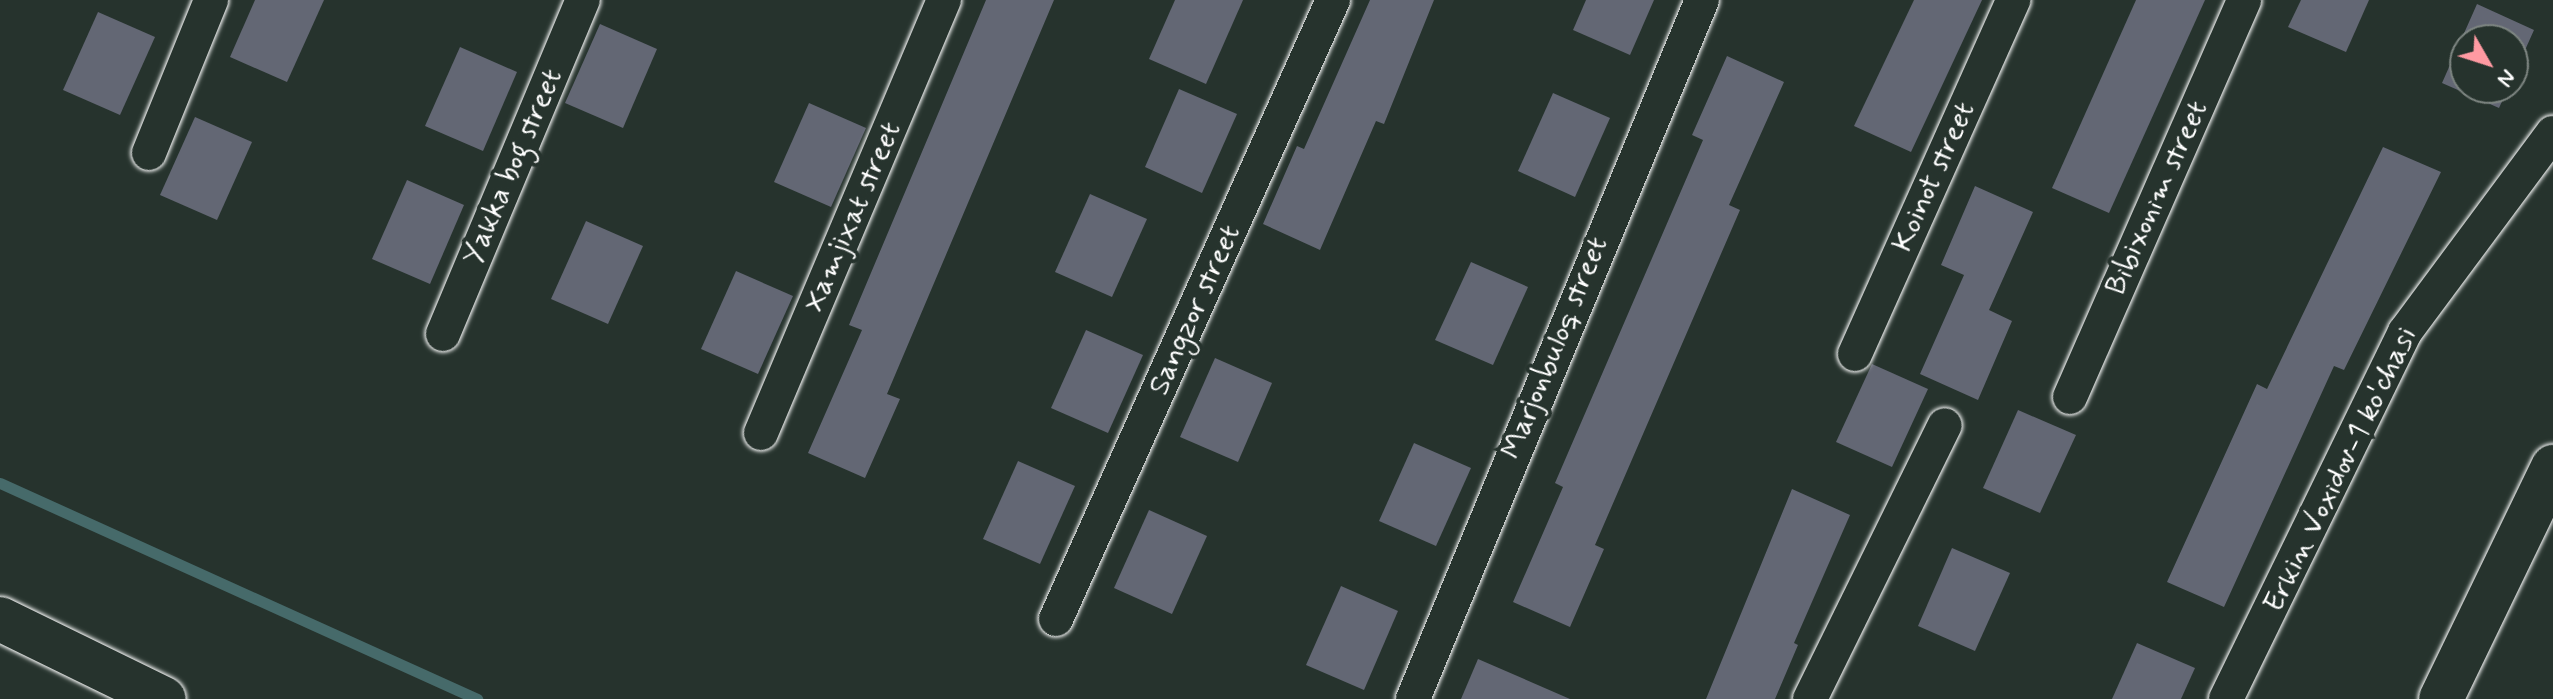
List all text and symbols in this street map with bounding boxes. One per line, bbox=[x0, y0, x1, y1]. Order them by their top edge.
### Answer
north arrow bbox=[2449, 24, 2529, 104]
street label: Yakka bog street bbox=[455, 63, 571, 271]
text: N bbox=[2491, 63, 2522, 92]
street label: Bibixonim street bbox=[2098, 95, 2216, 301]
street label: Koinot street bbox=[1885, 96, 1983, 258]
street label: Xamjixat street bbox=[797, 116, 909, 318]
street label: Sangzor street bbox=[1141, 219, 1249, 401]
street label: Marjonbuloq street bbox=[1494, 231, 1616, 465]
street label: Erkin Voxidov-1 ko'chasi bbox=[2256, 321, 2426, 619]

